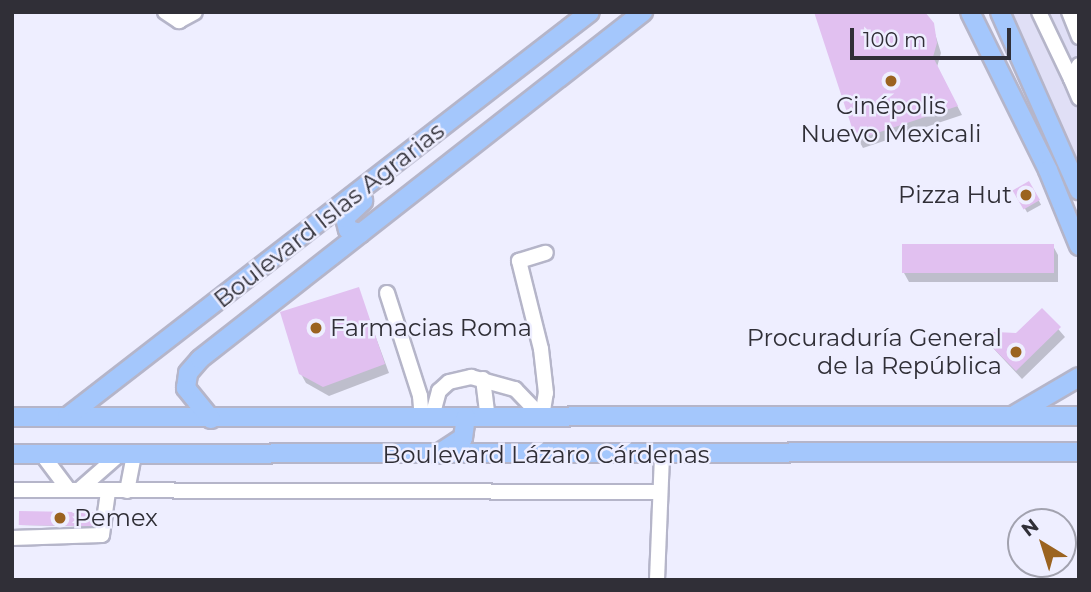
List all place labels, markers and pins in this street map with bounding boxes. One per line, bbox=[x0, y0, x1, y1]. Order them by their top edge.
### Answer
marker: Cinépolis Nuevo Mexicali bbox=[883, 73, 899, 89]
place label: Cinépolis Nuevo Mexicali bbox=[801, 92, 981, 148]
place label: Pizza Hut bbox=[898, 181, 1012, 209]
marker: Pizza Hut bbox=[1018, 187, 1034, 203]
place label: Farmacias Roma bbox=[330, 314, 532, 342]
marker: Farmacias Roma bbox=[308, 320, 324, 336]
place label: Procuraduría General de la República bbox=[747, 324, 1002, 380]
marker: Procuraduría General de la República bbox=[1008, 344, 1024, 360]
place label: Pemex bbox=[74, 504, 158, 532]
marker: Pemex bbox=[52, 510, 68, 526]

